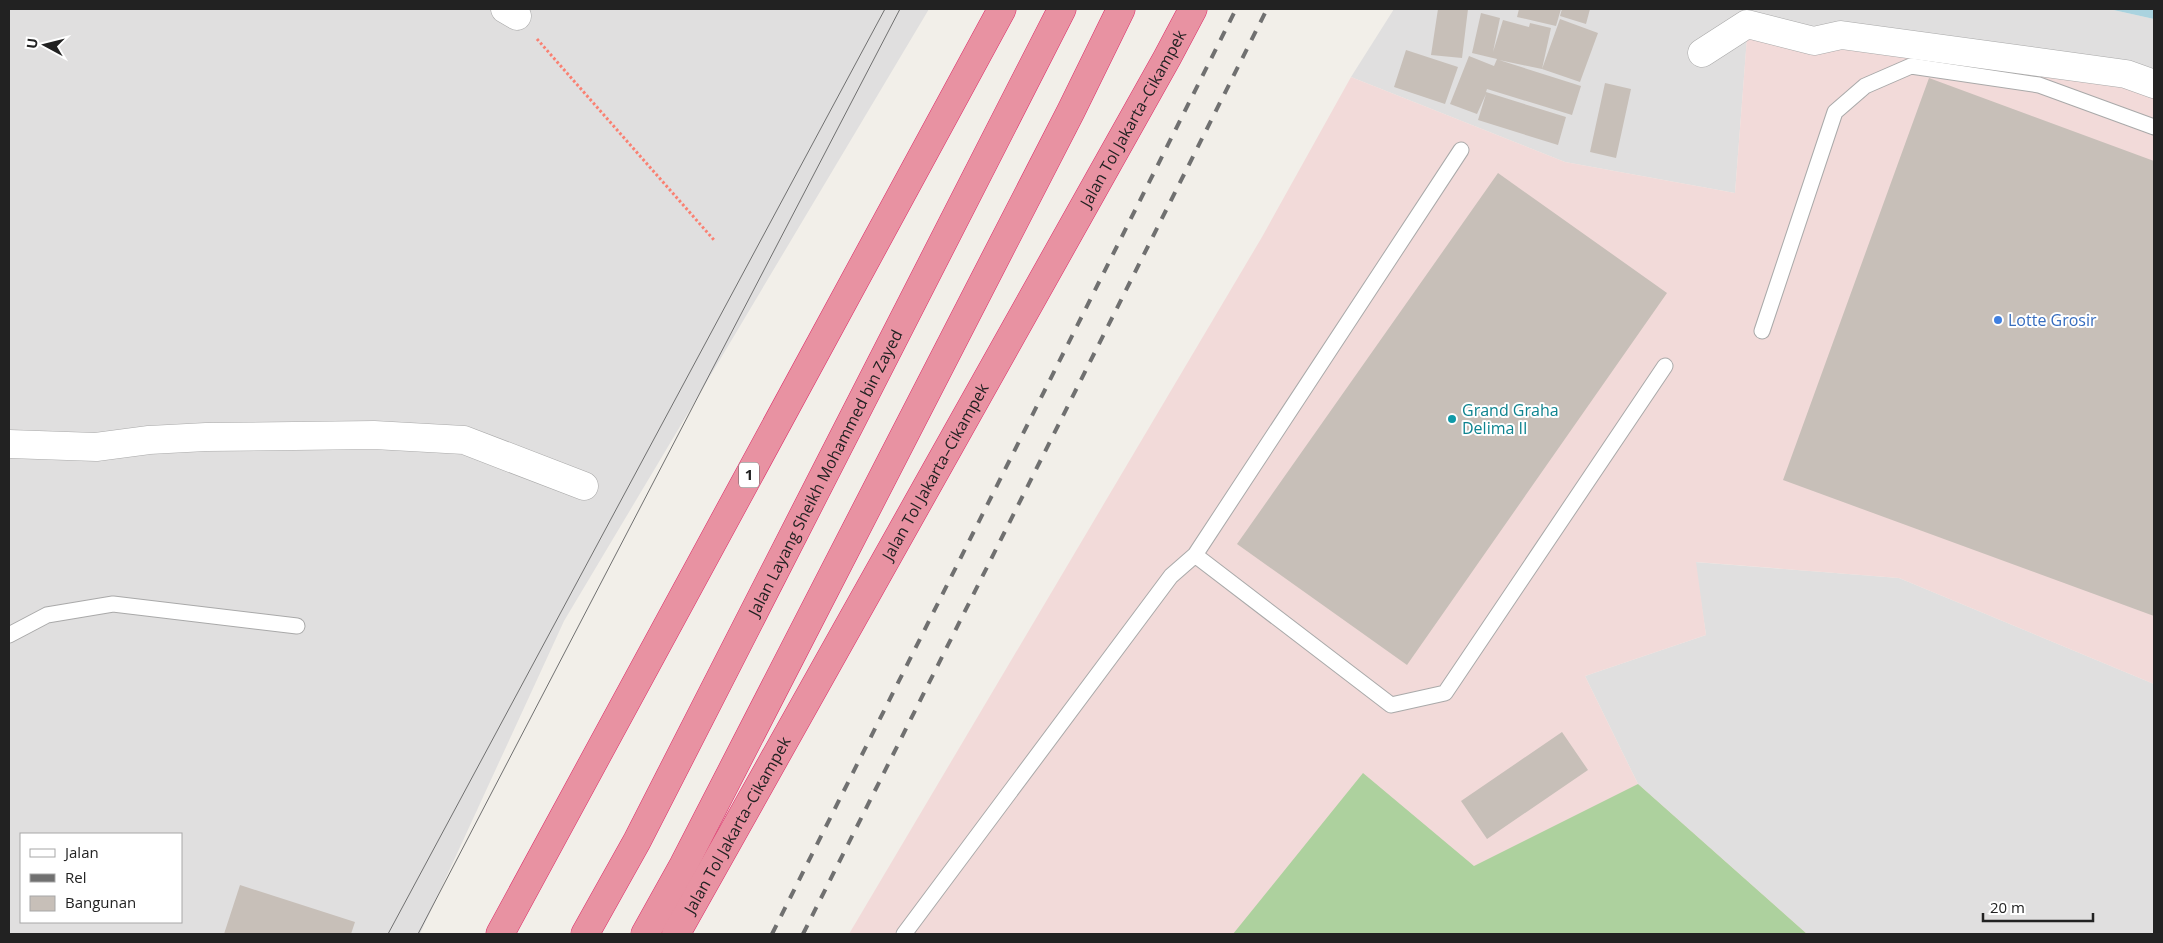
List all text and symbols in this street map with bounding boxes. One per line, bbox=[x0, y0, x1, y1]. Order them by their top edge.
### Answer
north arrow bbox=[20, 20, 70, 70]
street label: Jalan Tol Jakarta–Cikampek bbox=[1074, 25, 1191, 213]
text: U bbox=[22, 37, 42, 50]
place label: Lotte Grosir bbox=[2008, 309, 2097, 331]
marker: Lotte Grosir bbox=[1992, 314, 2004, 326]
street label: Jalan Layang Sheikh Mohammed bin Zayed bbox=[742, 326, 907, 622]
street label: Jalan Tol Jakarta–Cikampek bbox=[876, 379, 994, 566]
place label: Grand Graha Delima II bbox=[1462, 399, 1559, 439]
marker: Grand Graha Delima II bbox=[1446, 413, 1458, 425]
road number: 1 bbox=[739, 462, 759, 488]
street label: Jalan Tol Jakarta–Cikampek bbox=[678, 732, 796, 919]
legend bbox=[20, 833, 182, 923]
text: Jalan bbox=[63, 842, 99, 862]
text: Rel bbox=[65, 867, 86, 887]
scale bar bbox=[1983, 890, 2093, 922]
text: Bangunan bbox=[65, 892, 136, 912]
text: 20 m bbox=[1990, 897, 2025, 917]

